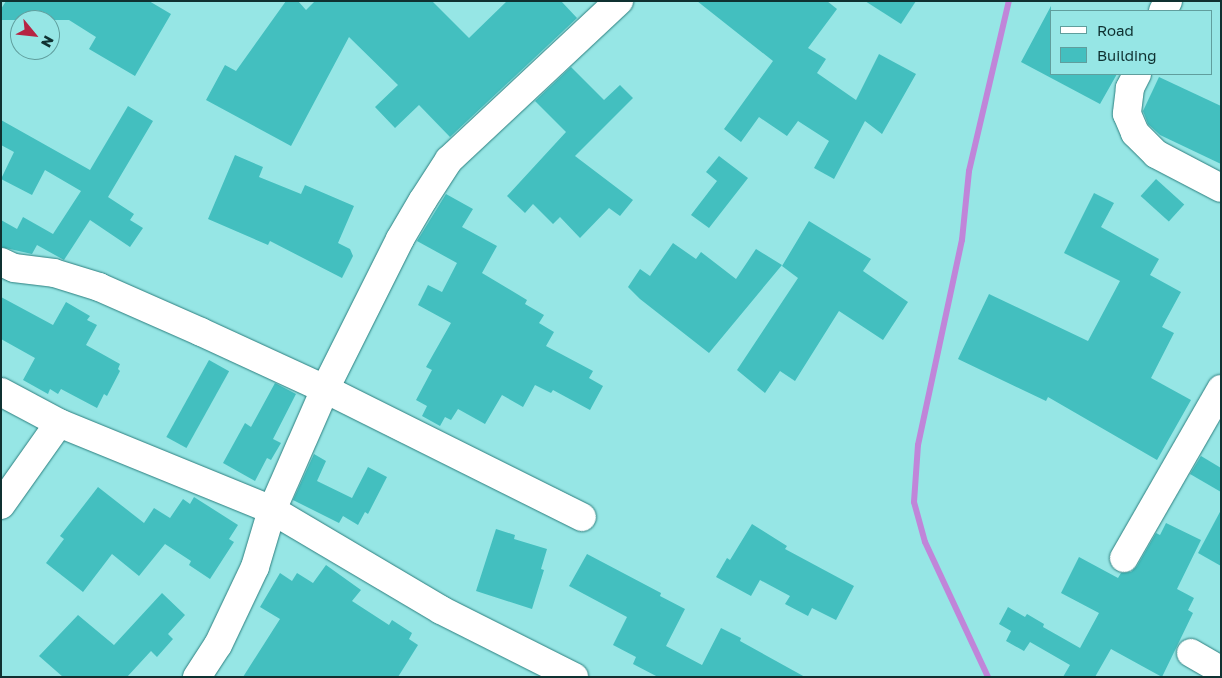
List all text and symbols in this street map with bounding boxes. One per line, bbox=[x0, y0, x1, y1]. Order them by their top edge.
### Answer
north arrow bbox=[10, 10, 60, 60]
legend bbox=[1050, 10, 1212, 75]
text: Road bbox=[1097, 21, 1134, 39]
text: N bbox=[38, 33, 58, 50]
text: Building bbox=[1097, 46, 1157, 64]

